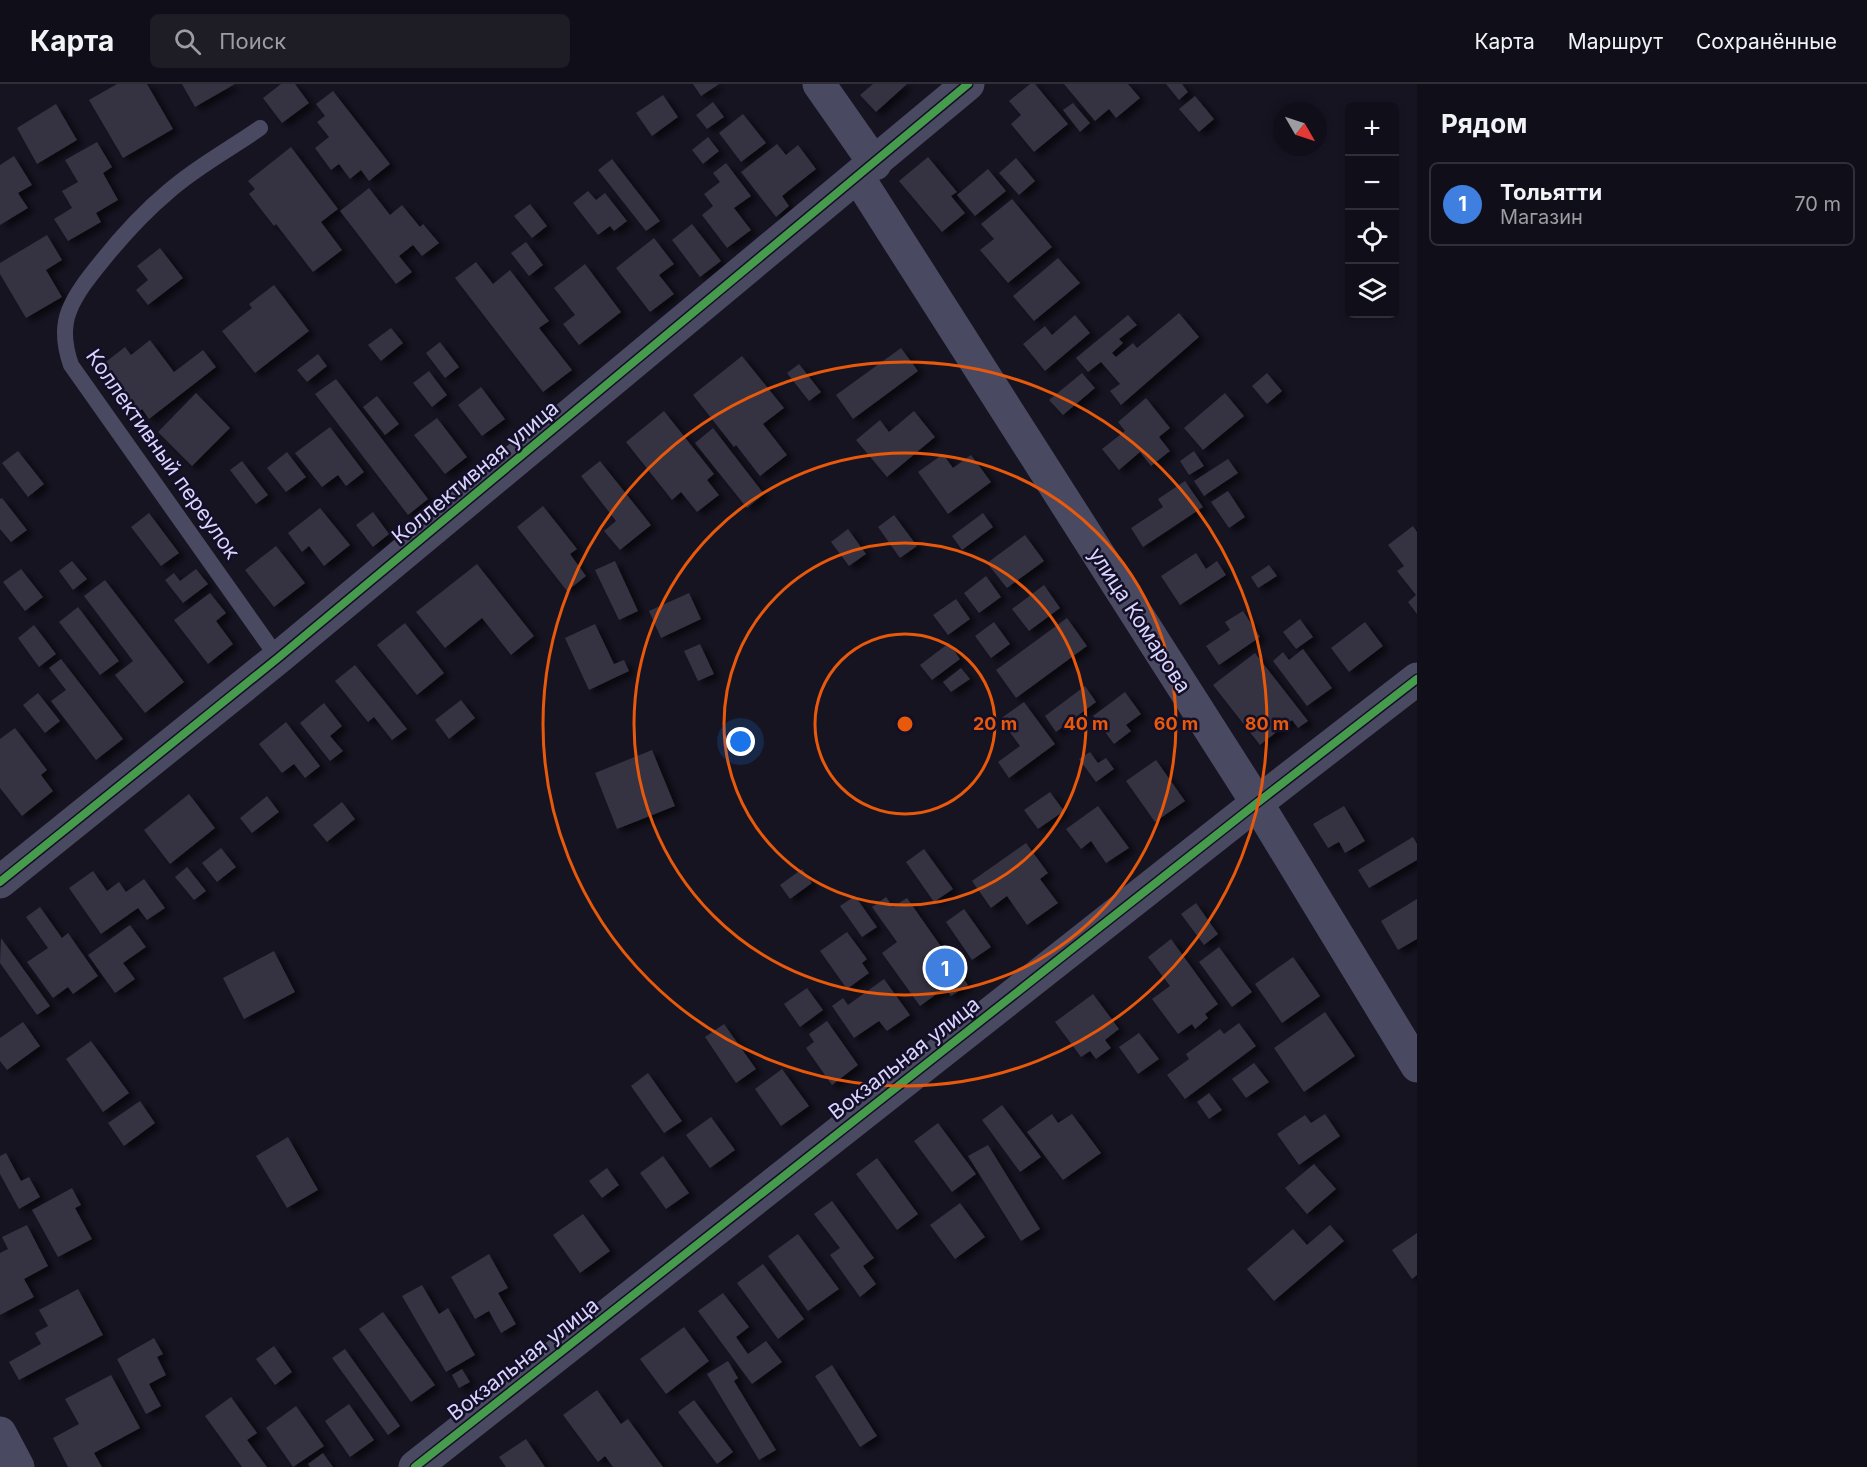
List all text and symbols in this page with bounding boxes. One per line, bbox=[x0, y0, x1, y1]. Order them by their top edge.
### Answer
search box bbox=[150, 14, 570, 68]
text: Карта bbox=[30, 24, 114, 58]
icon: search bbox=[171, 25, 204, 58]
text: Поиск bbox=[219, 28, 286, 54]
text: Карта bbox=[1474, 29, 1535, 54]
text: Маршрут bbox=[1568, 29, 1663, 54]
text: Сохранённые bbox=[1696, 29, 1837, 54]
north arrow bbox=[1273, 102, 1327, 156]
map controls bbox=[1345, 102, 1399, 318]
button: + bbox=[1345, 102, 1399, 156]
text: Рядом bbox=[1441, 108, 1527, 139]
button: − bbox=[1345, 156, 1399, 210]
text: Тольятти bbox=[1500, 179, 1602, 205]
text: 1 bbox=[1458, 192, 1467, 216]
text: 70 m bbox=[1794, 192, 1841, 216]
text: Магазин bbox=[1500, 205, 1583, 229]
button: locate bbox=[1345, 210, 1399, 264]
button: layers bbox=[1345, 264, 1399, 318]
street label: Коллективный переулок bbox=[81, 344, 245, 564]
street label: Коллективная улица bbox=[387, 395, 563, 549]
street label: улица Комарова bbox=[1084, 543, 1196, 697]
text: 20 m bbox=[973, 713, 1017, 734]
text: 40 m bbox=[1064, 713, 1109, 734]
text: 60 m bbox=[1154, 713, 1198, 734]
text: 80 m bbox=[1245, 713, 1289, 734]
centre of rings bbox=[895, 714, 915, 734]
your location bbox=[726, 727, 755, 756]
pin: 1 bbox=[926, 946, 964, 990]
street label: Вокзальная улица bbox=[824, 991, 984, 1125]
street label: Вокзальная улица bbox=[443, 1292, 603, 1426]

